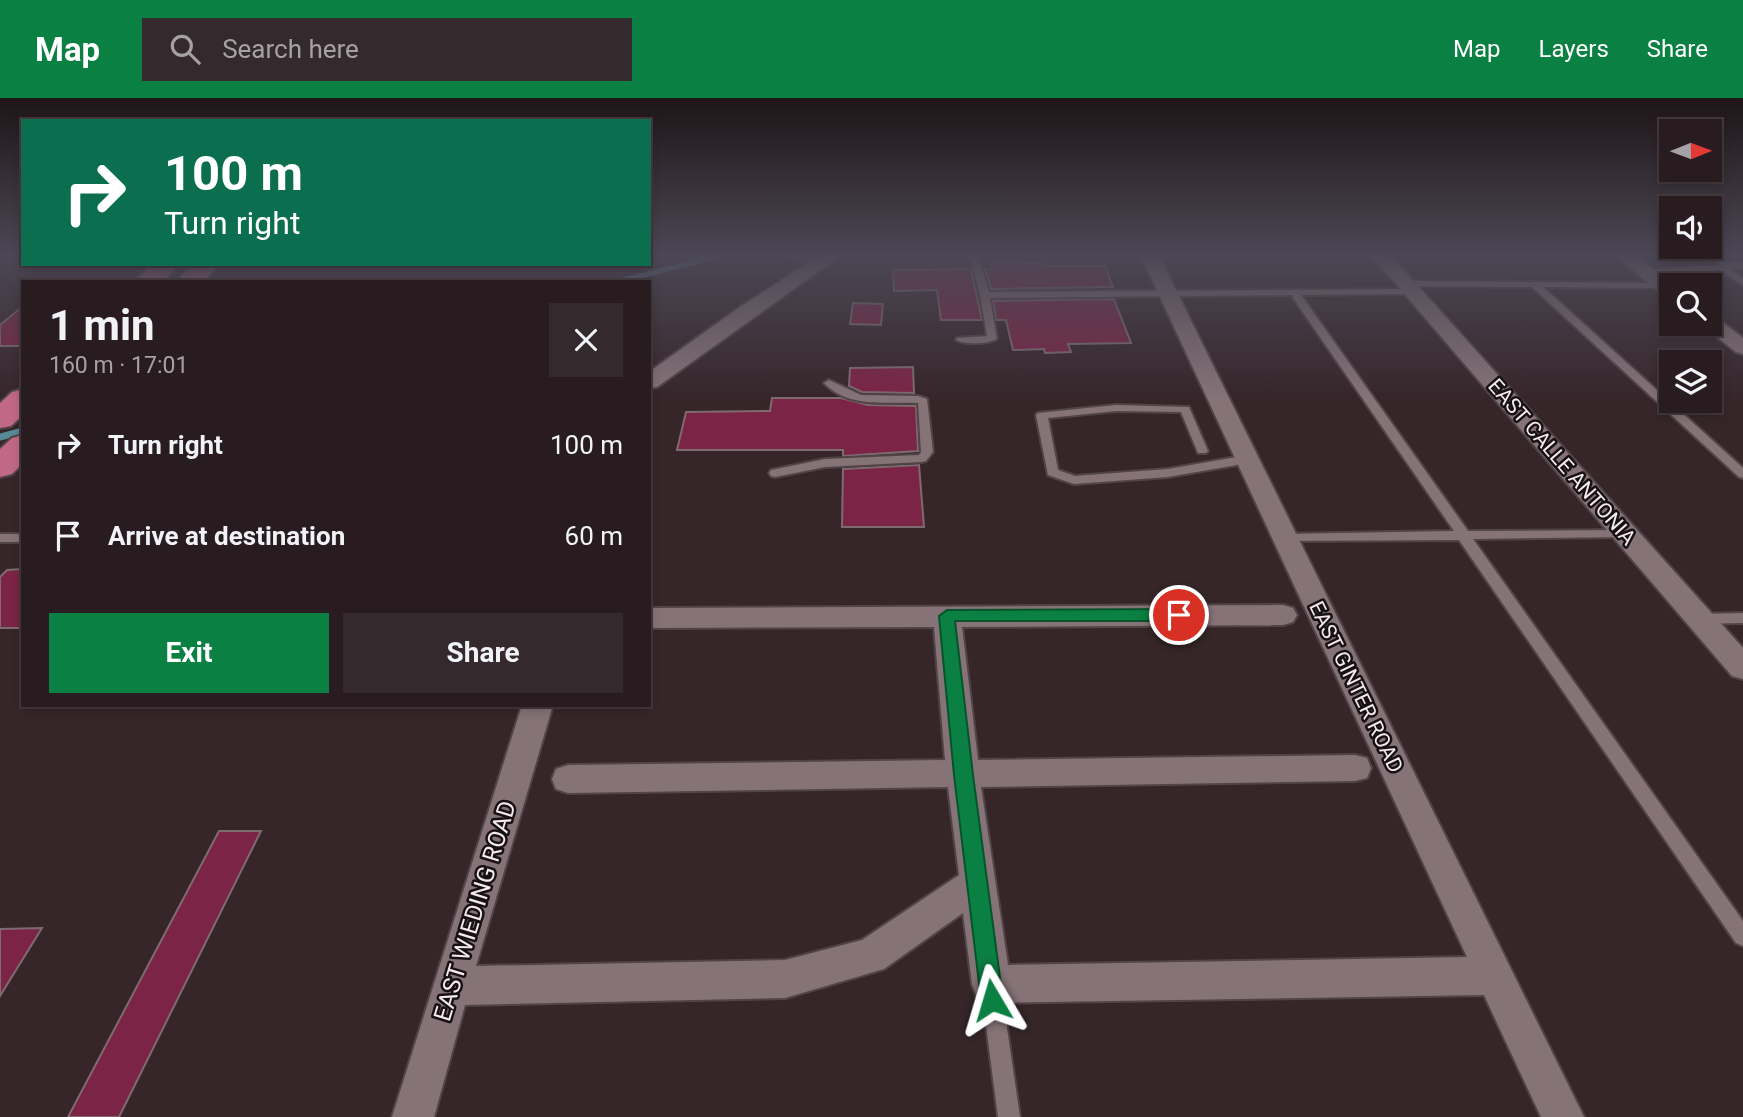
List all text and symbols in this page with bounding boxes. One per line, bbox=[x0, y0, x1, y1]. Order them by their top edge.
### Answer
search box bbox=[142, 18, 632, 81]
text: Map bbox=[35, 30, 100, 69]
icon: search bbox=[166, 30, 204, 68]
text: Search here bbox=[222, 34, 359, 64]
text: Map bbox=[1453, 35, 1501, 63]
text: Layers bbox=[1539, 35, 1609, 63]
text: Share bbox=[1647, 35, 1708, 63]
north arrow bbox=[1659, 119, 1722, 182]
map controls bbox=[1659, 119, 1722, 413]
text: 100 m bbox=[164, 145, 303, 202]
icon: right bbox=[49, 147, 140, 238]
button: sound bbox=[1659, 196, 1722, 259]
text: Turn right bbox=[164, 204, 300, 242]
button: search bbox=[1659, 273, 1722, 336]
text: 1 min bbox=[49, 301, 155, 350]
button: close bbox=[549, 303, 623, 377]
button: layers bbox=[1659, 350, 1722, 413]
text: 160 m · 17:01 bbox=[49, 352, 188, 379]
street label: EAST CALLE ANTONIA bbox=[1483, 374, 1641, 550]
icon: right bbox=[49, 426, 87, 464]
text: Turn right bbox=[108, 430, 223, 460]
text: 100 m bbox=[550, 430, 623, 460]
icon: arrive bbox=[49, 517, 87, 555]
text: Arrive at destination bbox=[108, 521, 345, 551]
text: 60 m bbox=[565, 521, 623, 551]
pin bbox=[1149, 585, 1209, 645]
icon: arrive bbox=[1160, 596, 1198, 634]
street label: EAST GINTER ROAD bbox=[1304, 598, 1408, 776]
button: Exit bbox=[49, 613, 329, 693]
button: Share bbox=[343, 613, 623, 693]
street label: EAST WIEDING ROAD bbox=[428, 797, 522, 1025]
position arrow bbox=[955, 963, 1029, 1037]

